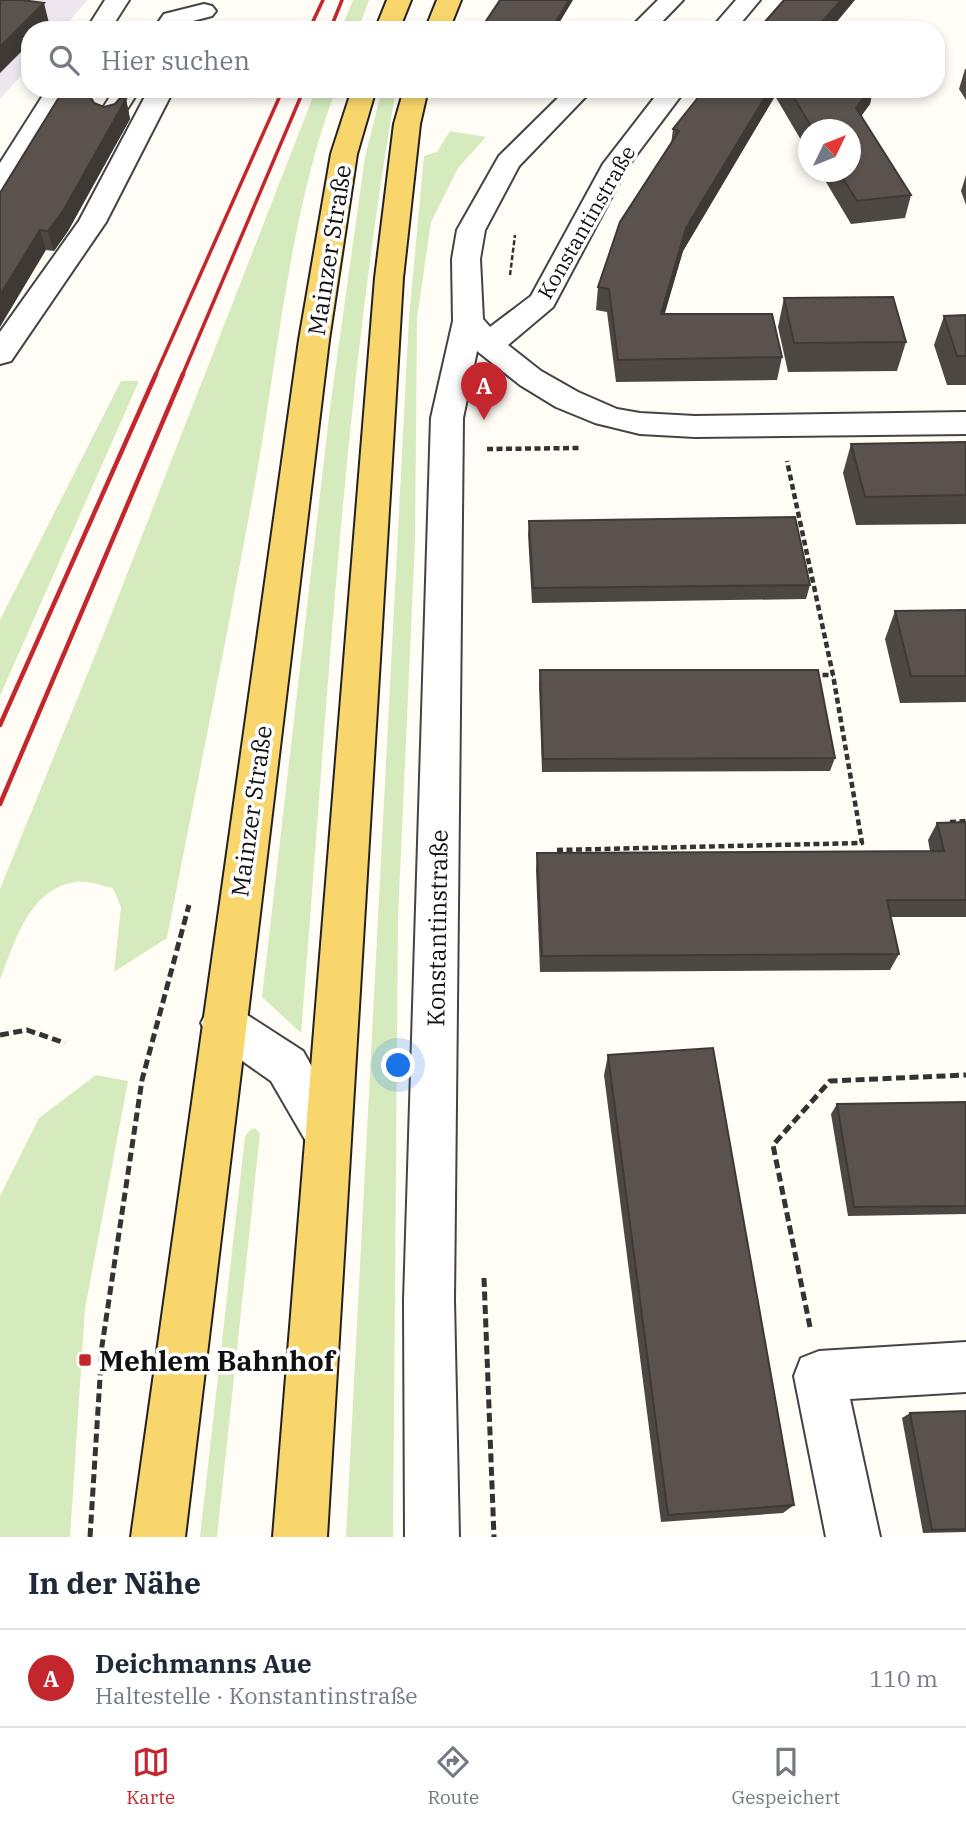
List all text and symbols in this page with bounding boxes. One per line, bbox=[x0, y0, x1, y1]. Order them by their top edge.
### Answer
search box bbox=[21, 21, 945, 98]
icon: search bbox=[45, 41, 83, 79]
text: Hier suchen bbox=[101, 43, 250, 77]
north arrow bbox=[798, 119, 861, 182]
street label: Konstantinstraße bbox=[531, 140, 641, 304]
street label: Mainzer Straße bbox=[300, 162, 358, 338]
pin: A bbox=[461, 362, 507, 420]
street label: Mainzer Straße bbox=[223, 723, 279, 899]
street label: Konstantinstraße bbox=[419, 829, 455, 1027]
your location bbox=[381, 1048, 415, 1082]
place label: Mehlem Bahnhof bbox=[99, 1342, 337, 1379]
marker: Mehlem Bahnhof bbox=[77, 1352, 93, 1368]
text: In der Nähe bbox=[28, 1563, 201, 1602]
text: Deichmanns Aue bbox=[95, 1646, 312, 1680]
text: A bbox=[43, 1663, 59, 1693]
text: 110 m bbox=[869, 1663, 938, 1693]
text: Haltestelle · Konstantinstraße bbox=[95, 1680, 418, 1710]
tab: Karte bbox=[126, 1743, 175, 1809]
tab: Route bbox=[427, 1743, 479, 1809]
tab: Gespeichert bbox=[732, 1743, 840, 1809]

